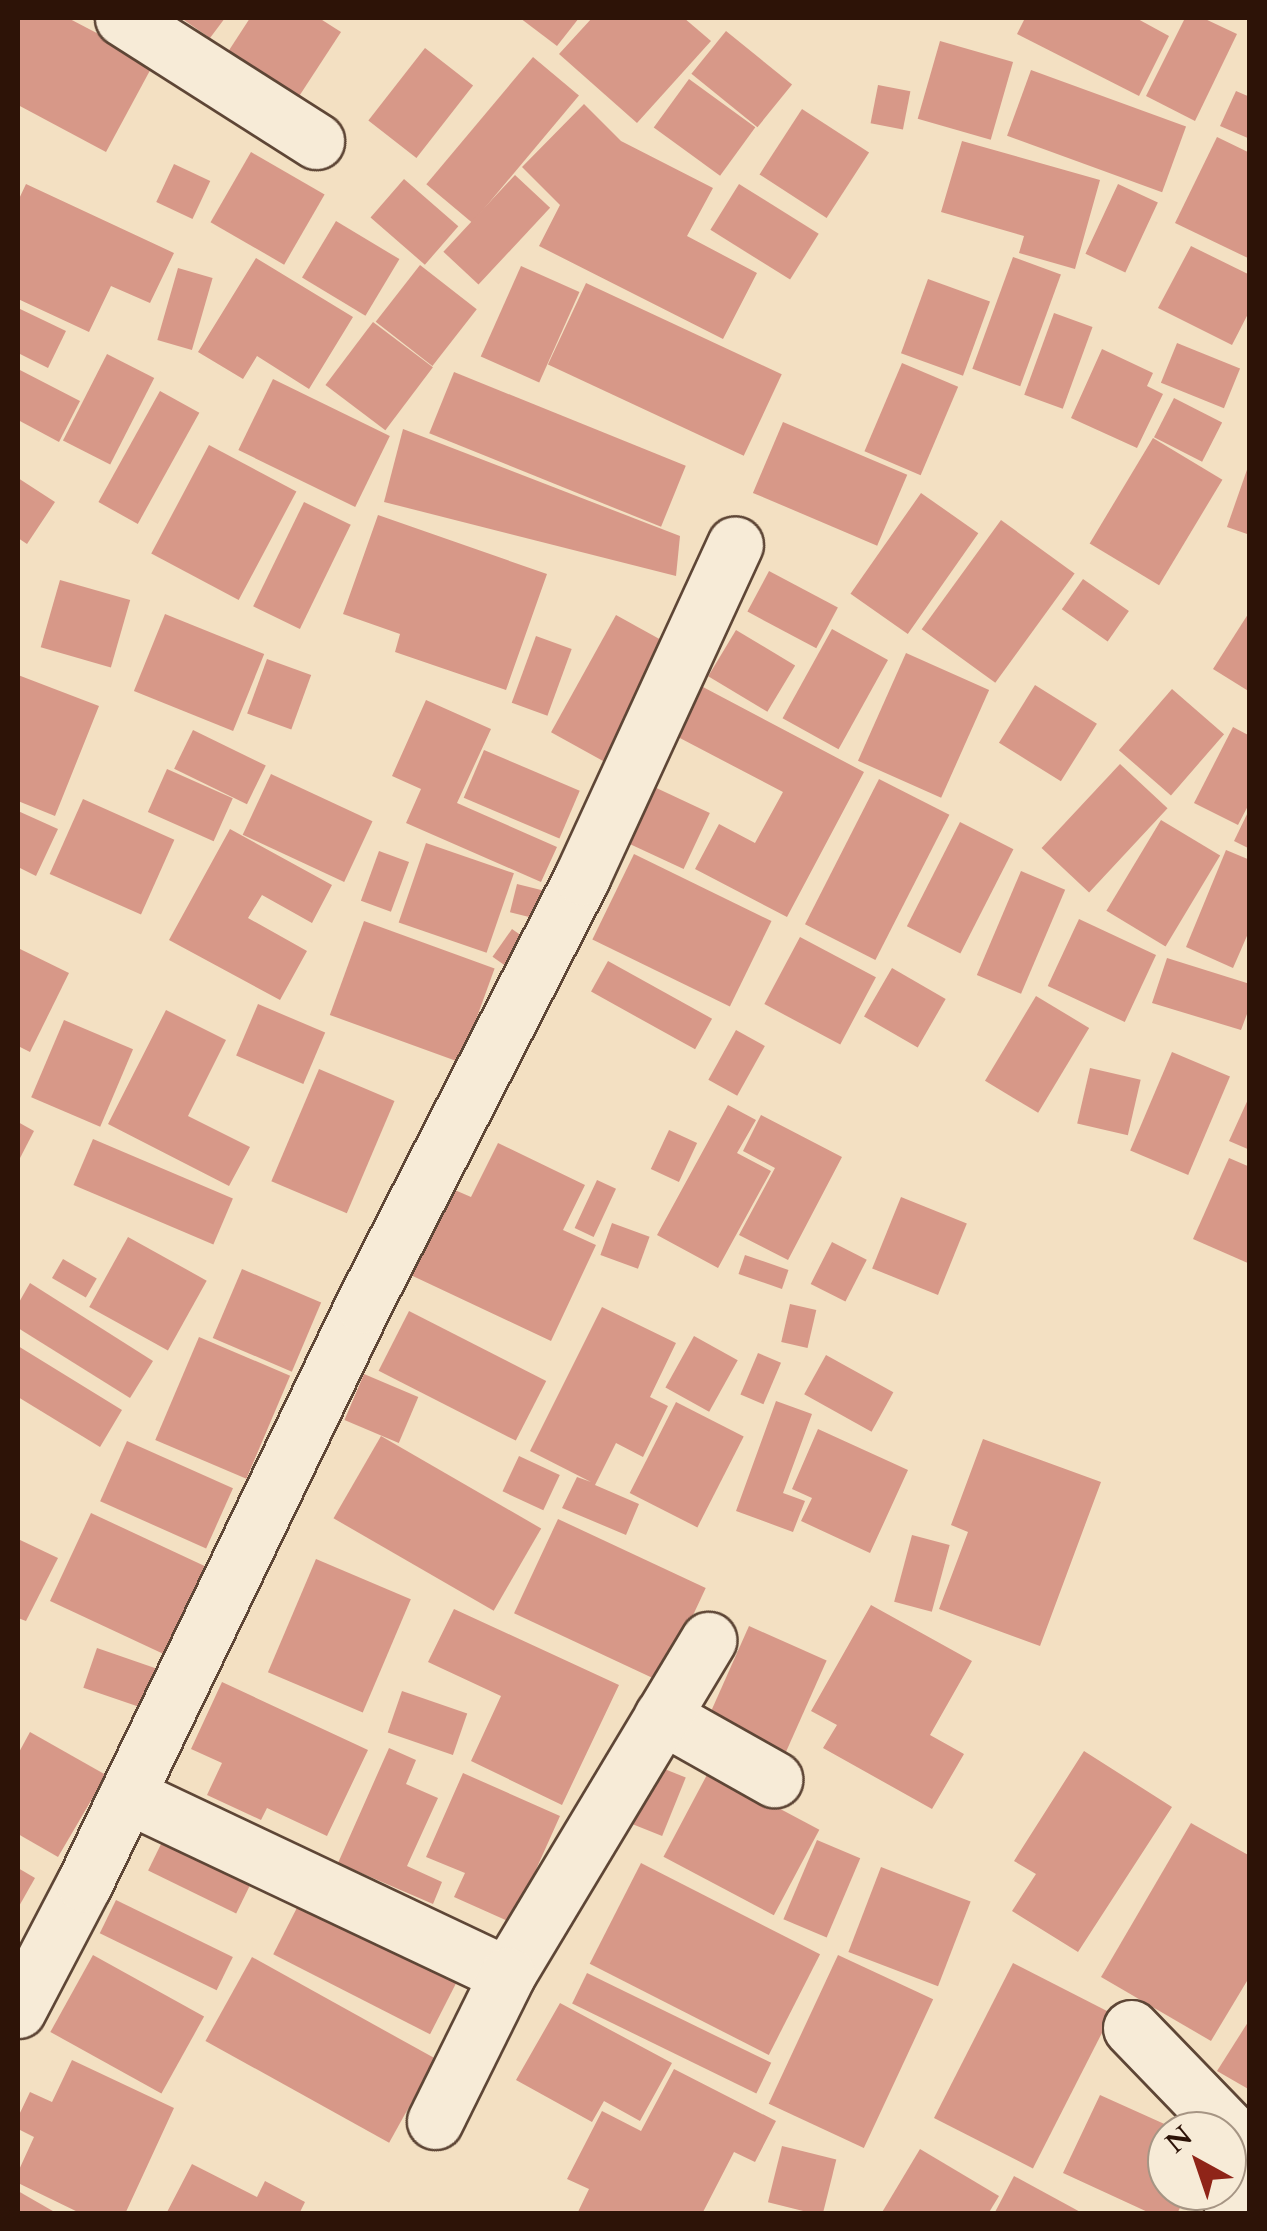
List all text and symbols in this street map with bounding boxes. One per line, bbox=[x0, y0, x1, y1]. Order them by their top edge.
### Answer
north arrow bbox=[1147, 2111, 1247, 2211]
text: N bbox=[1157, 2117, 1201, 2162]

